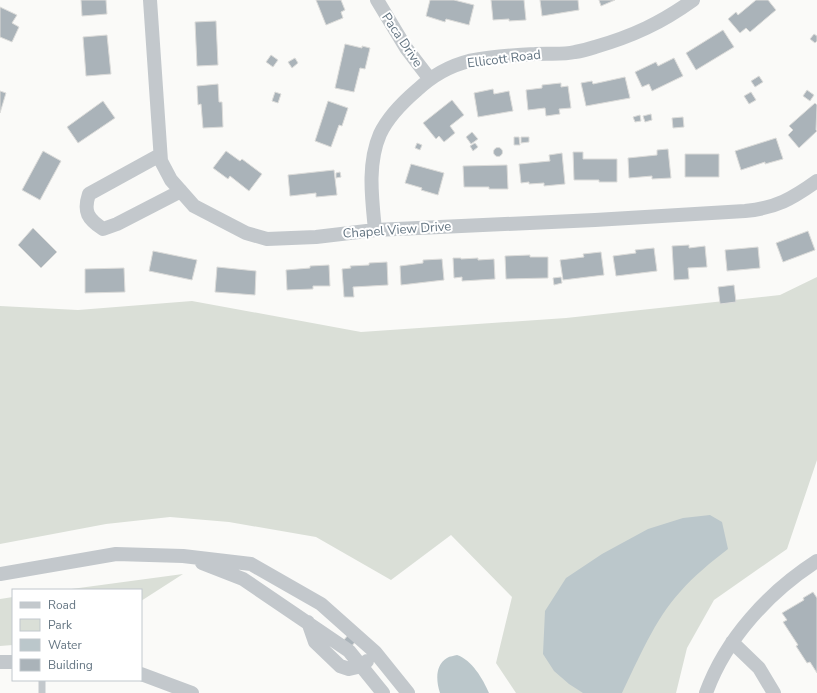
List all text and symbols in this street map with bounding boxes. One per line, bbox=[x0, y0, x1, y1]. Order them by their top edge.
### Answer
street label: Paca Drive bbox=[377, 9, 427, 71]
street label: Ellicott Road bbox=[466, 46, 542, 72]
street label: Chapel View Drive bbox=[342, 217, 452, 243]
legend bbox=[12, 589, 142, 681]
text: Road bbox=[48, 597, 76, 613]
text: Park bbox=[48, 617, 73, 633]
text: Water bbox=[48, 637, 82, 653]
text: Building bbox=[48, 657, 93, 673]

